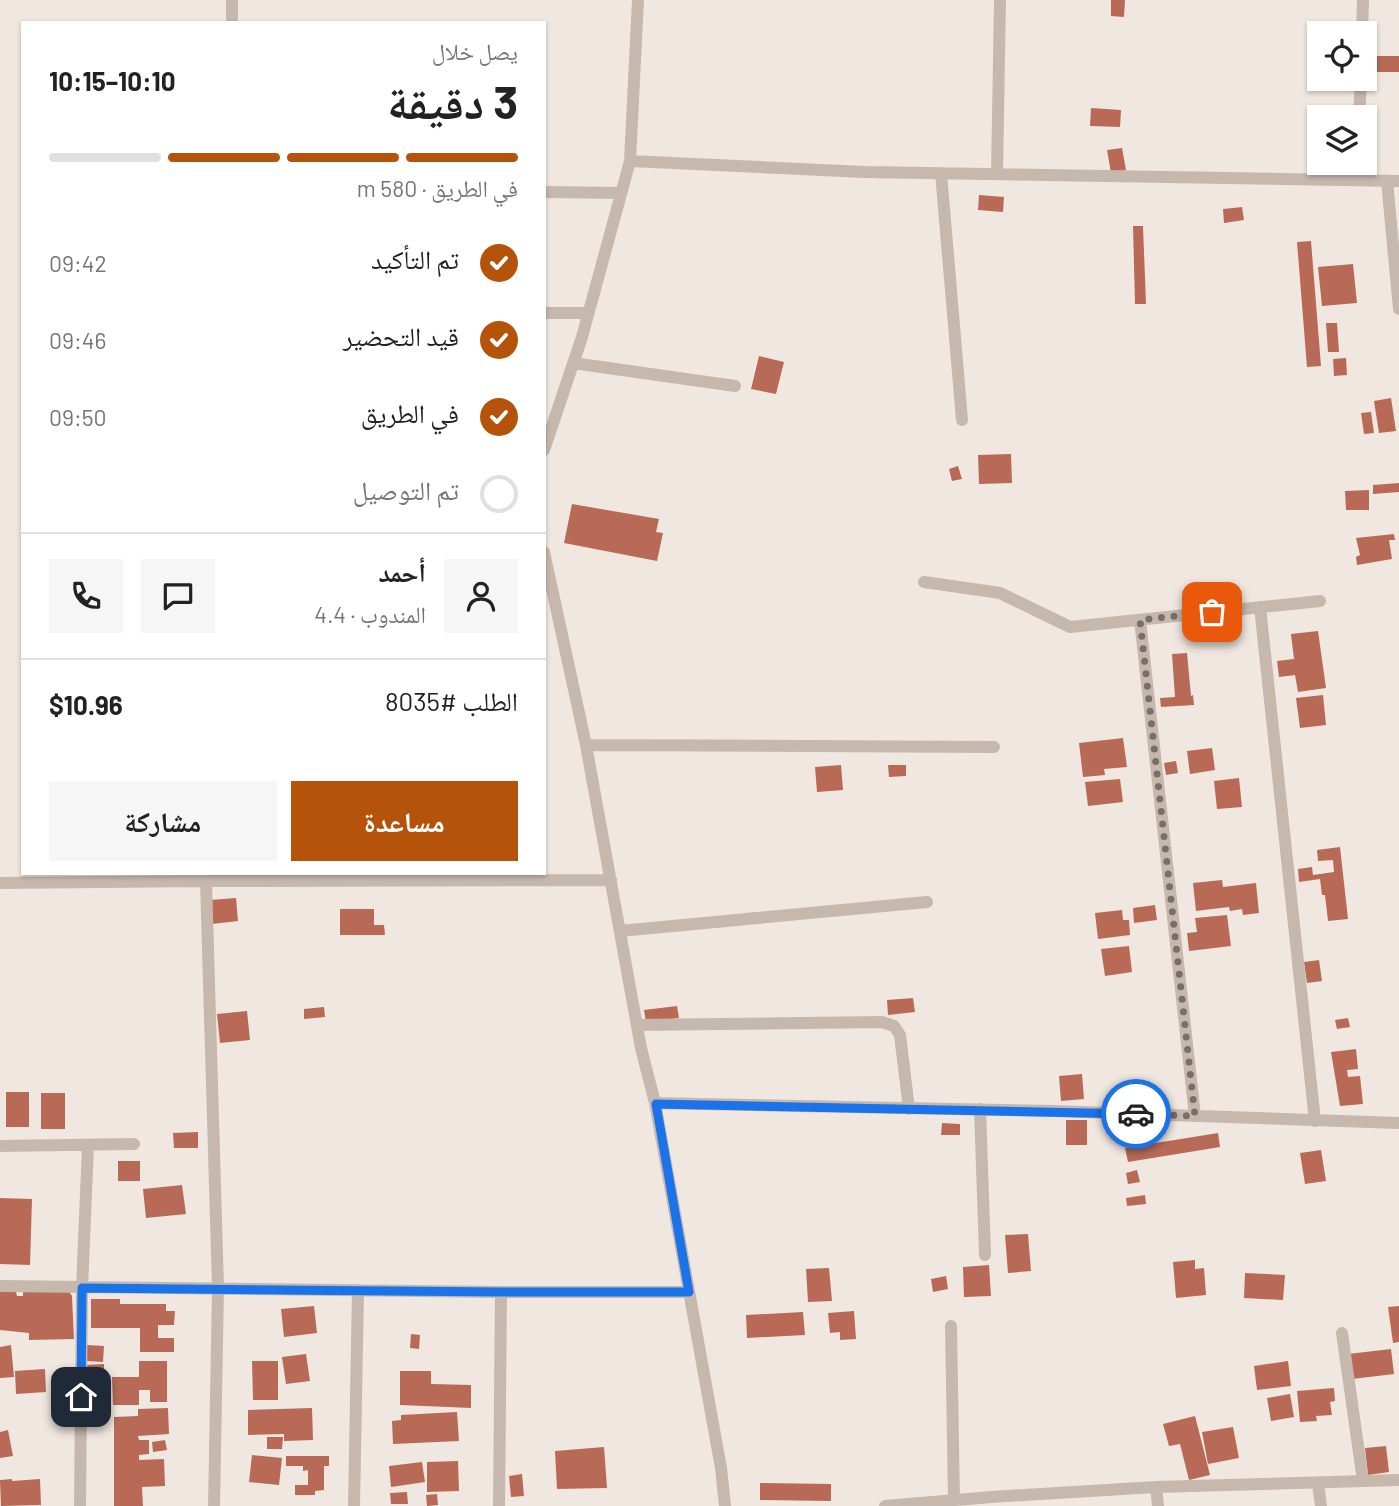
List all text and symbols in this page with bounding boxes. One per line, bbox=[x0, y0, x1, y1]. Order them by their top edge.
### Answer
map controls bbox=[1307, 21, 1377, 175]
button: locate bbox=[1307, 21, 1377, 91]
text: يصل خلال bbox=[432, 37, 518, 65]
text: 10:10–10:15 bbox=[49, 65, 176, 96]
text: 3 دقيقة bbox=[387, 73, 518, 128]
button: layers bbox=[1307, 105, 1377, 175]
text: في الطريق · 580 m bbox=[357, 174, 518, 202]
text: تم التأكيد bbox=[371, 243, 459, 274]
icon: check bbox=[480, 244, 518, 282]
text: 09:42 bbox=[49, 249, 107, 277]
text: قيد التحضير bbox=[343, 320, 459, 351]
icon: check bbox=[480, 321, 518, 359]
text: 09:46 bbox=[49, 326, 106, 354]
text: في الطريق bbox=[361, 397, 459, 428]
icon: check bbox=[480, 398, 518, 436]
text: 09:50 bbox=[49, 403, 107, 431]
text: تم التوصيل bbox=[353, 474, 459, 505]
text: أحمد bbox=[378, 556, 426, 587]
button: phone bbox=[49, 559, 123, 633]
button: chat bbox=[141, 559, 215, 633]
button: person bbox=[444, 559, 518, 633]
pin bbox=[1182, 582, 1242, 642]
icon: bag bbox=[1193, 593, 1231, 631]
text: المندوب · 4.4 bbox=[314, 600, 426, 628]
text: الطلب #8035 bbox=[385, 685, 518, 716]
text: $10.96 bbox=[49, 689, 123, 720]
button: مشاركة bbox=[49, 781, 277, 861]
button: مساعدة bbox=[291, 781, 518, 861]
courier bbox=[1101, 1079, 1171, 1149]
icon: car bbox=[1117, 1095, 1155, 1133]
pin bbox=[51, 1367, 111, 1427]
icon: home bbox=[62, 1378, 100, 1416]

